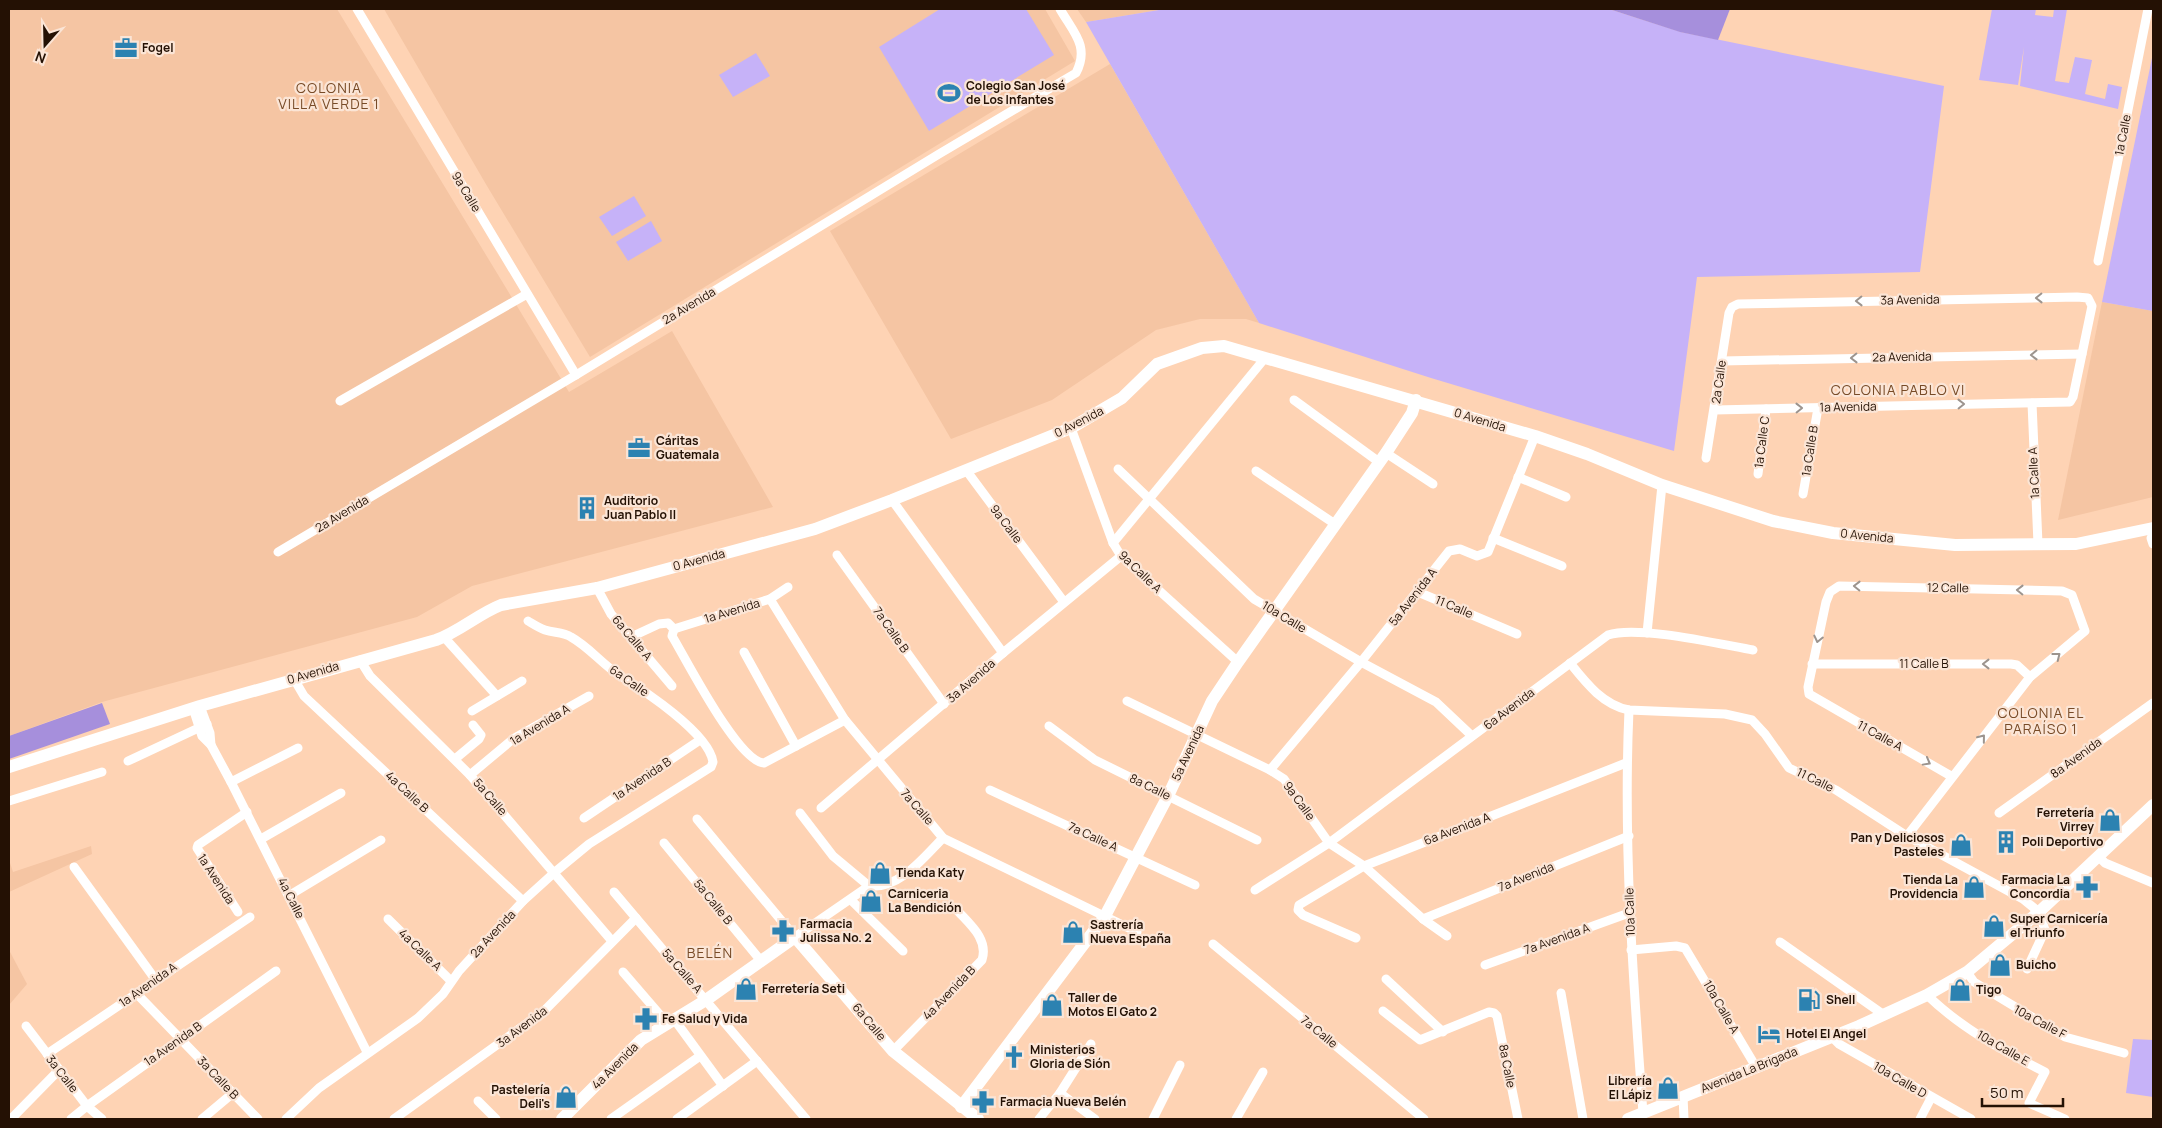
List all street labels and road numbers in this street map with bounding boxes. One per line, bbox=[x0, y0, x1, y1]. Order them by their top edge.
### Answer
street label: 1a Calle bbox=[2110, 113, 2135, 157]
street label: 9a Calle bbox=[448, 168, 485, 215]
street label: 2a Avenida bbox=[659, 283, 719, 328]
street label: 3a Avenida bbox=[1880, 290, 1940, 309]
street label: 2a Avenida bbox=[1872, 347, 1932, 366]
street label: 2a Calle bbox=[1707, 359, 1730, 405]
street label: 1a Avenida bbox=[1819, 398, 1877, 415]
street label: 0 Avenida bbox=[1051, 402, 1106, 441]
street label: 0 Avenida bbox=[1452, 404, 1508, 435]
street label: 1a Calle C bbox=[1750, 414, 1773, 469]
street label: 1a Calle B bbox=[1797, 424, 1822, 478]
street label: 1a Calle A bbox=[2024, 446, 2043, 499]
street label: 2a Avenida bbox=[312, 491, 372, 536]
street label: 9a Calle bbox=[986, 501, 1027, 547]
street label: 0 Avenida bbox=[1840, 524, 1894, 547]
street label: 0 Avenida bbox=[671, 544, 727, 575]
street label: 9a Calle A bbox=[1115, 547, 1166, 597]
street label: 5a Avenida A bbox=[1385, 564, 1441, 629]
street label: 12 Calle bbox=[1927, 579, 1969, 596]
street label: 11 Calle bbox=[1433, 591, 1476, 622]
street label: 1a Avenida bbox=[702, 594, 762, 627]
street label: 10a Calle bbox=[1259, 597, 1310, 636]
street label: 7a Calle B bbox=[869, 603, 913, 656]
street label: 6a Calle A bbox=[608, 611, 657, 664]
street label: 3a Avenida bbox=[943, 655, 999, 706]
street label: 11 Calle B bbox=[1899, 655, 1949, 672]
street label: 0 Avenida bbox=[285, 657, 341, 688]
street label: 6a Calle bbox=[606, 661, 652, 700]
street label: 6a Avenida bbox=[1480, 684, 1538, 733]
street label: 1a Avenida A bbox=[507, 700, 573, 749]
street label: 11 Calle A bbox=[1854, 716, 1906, 755]
street label: 5a Avenida bbox=[1167, 722, 1208, 783]
street label: 8a Avenida bbox=[2047, 733, 2105, 782]
street label: 1a Avenida B bbox=[609, 753, 674, 804]
street label: 11 Calle bbox=[1794, 763, 1837, 796]
street label: 4a Calle B bbox=[382, 767, 433, 816]
street label: 8a Calle bbox=[1127, 769, 1174, 804]
street label: 5a Calle bbox=[470, 775, 511, 819]
street label: 9a Calle bbox=[1279, 778, 1319, 824]
street label: 7a Calle bbox=[897, 785, 938, 828]
street label: 6a Avenida A bbox=[1421, 808, 1493, 849]
street label: 7a Calle A bbox=[1066, 818, 1121, 856]
street label: 1a Avenida bbox=[194, 850, 239, 907]
street label: 7a Avenida bbox=[1495, 858, 1556, 895]
street label: 4a Calle bbox=[274, 874, 309, 921]
street label: 5a Calle B bbox=[690, 875, 737, 928]
street label: 10a Calle bbox=[1620, 887, 1639, 937]
street label: 2a Avenida bbox=[466, 906, 519, 961]
street label: 7a Avenida A bbox=[1522, 919, 1592, 958]
street label: 4a Calle A bbox=[395, 925, 446, 975]
street label: 5a Calle A bbox=[658, 945, 707, 997]
street label: 1a Avenida A bbox=[115, 958, 180, 1011]
street label: 4a Avenida B bbox=[918, 962, 979, 1024]
street label: 10a Calle A bbox=[1699, 977, 1744, 1037]
street label: 6a Calle bbox=[849, 999, 890, 1044]
street label: 10a Calle F bbox=[2011, 1001, 2070, 1043]
street label: 3a Avenida bbox=[493, 1002, 550, 1051]
street label: 7a Calle bbox=[1297, 1011, 1341, 1052]
street label: 1a Avenida B bbox=[140, 1017, 205, 1070]
street label: 10a Calle E bbox=[1974, 1026, 2033, 1070]
street label: 4a Avenida bbox=[588, 1039, 642, 1093]
street label: Avenida La Brigada bbox=[1698, 1042, 1800, 1097]
street label: 8a Calle bbox=[1495, 1043, 1520, 1089]
street label: 3a Calle bbox=[42, 1051, 83, 1096]
street label: 3a Calle B bbox=[194, 1053, 243, 1103]
street label: 10a Calle D bbox=[1870, 1057, 1930, 1102]

